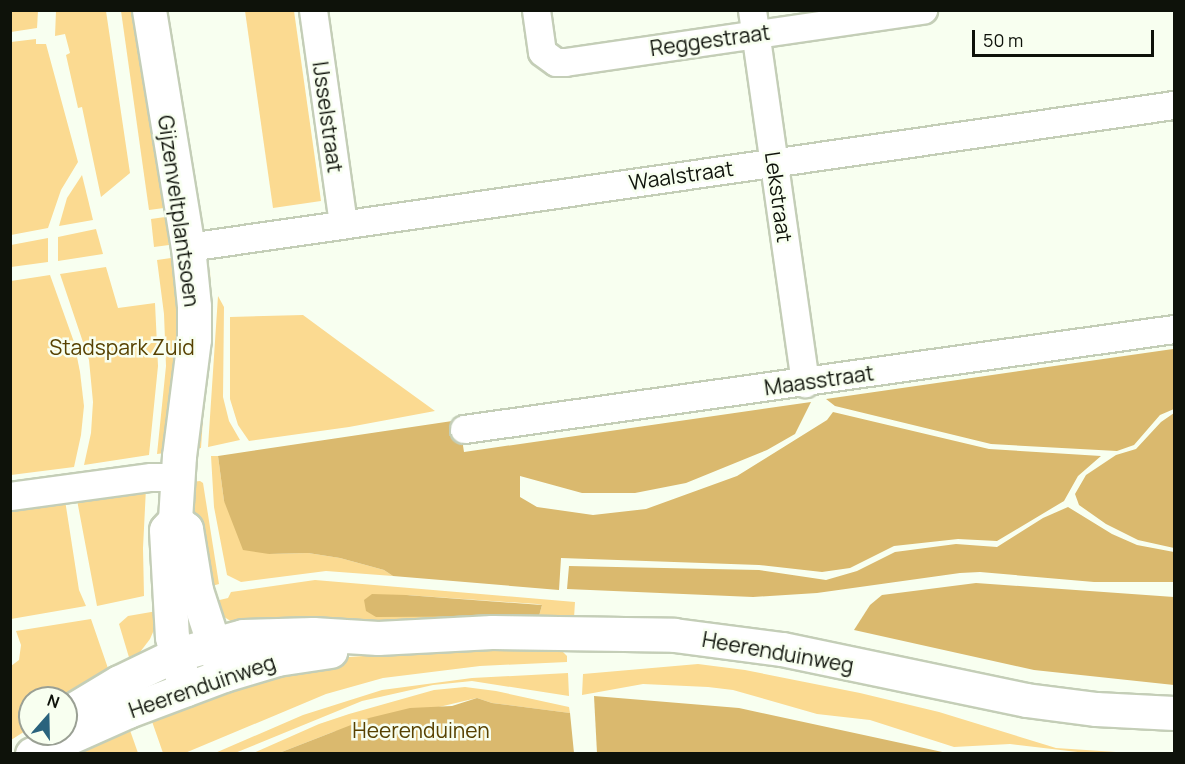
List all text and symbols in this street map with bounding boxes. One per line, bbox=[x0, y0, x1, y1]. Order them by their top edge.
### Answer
scale bar bbox=[975, 18, 1156, 56]
street label: Reggestraat bbox=[648, 19, 772, 61]
text: 50 m bbox=[983, 28, 1023, 52]
street label: IJsselstraat bbox=[308, 60, 348, 174]
street label: Gijzenveltplantsoen bbox=[153, 114, 205, 308]
street label: Lekstraat bbox=[760, 150, 798, 244]
street label: Waalstraat bbox=[627, 155, 735, 195]
park label: Stadspark Zuid bbox=[49, 334, 195, 360]
street label: Maasstraat bbox=[763, 360, 875, 400]
street label: Heerenduinweg bbox=[700, 626, 856, 678]
street label: Heerenduinweg bbox=[125, 649, 279, 723]
north arrow bbox=[18, 686, 78, 746]
text: N bbox=[44, 689, 63, 713]
park label: Heerenduinen bbox=[352, 717, 490, 743]

